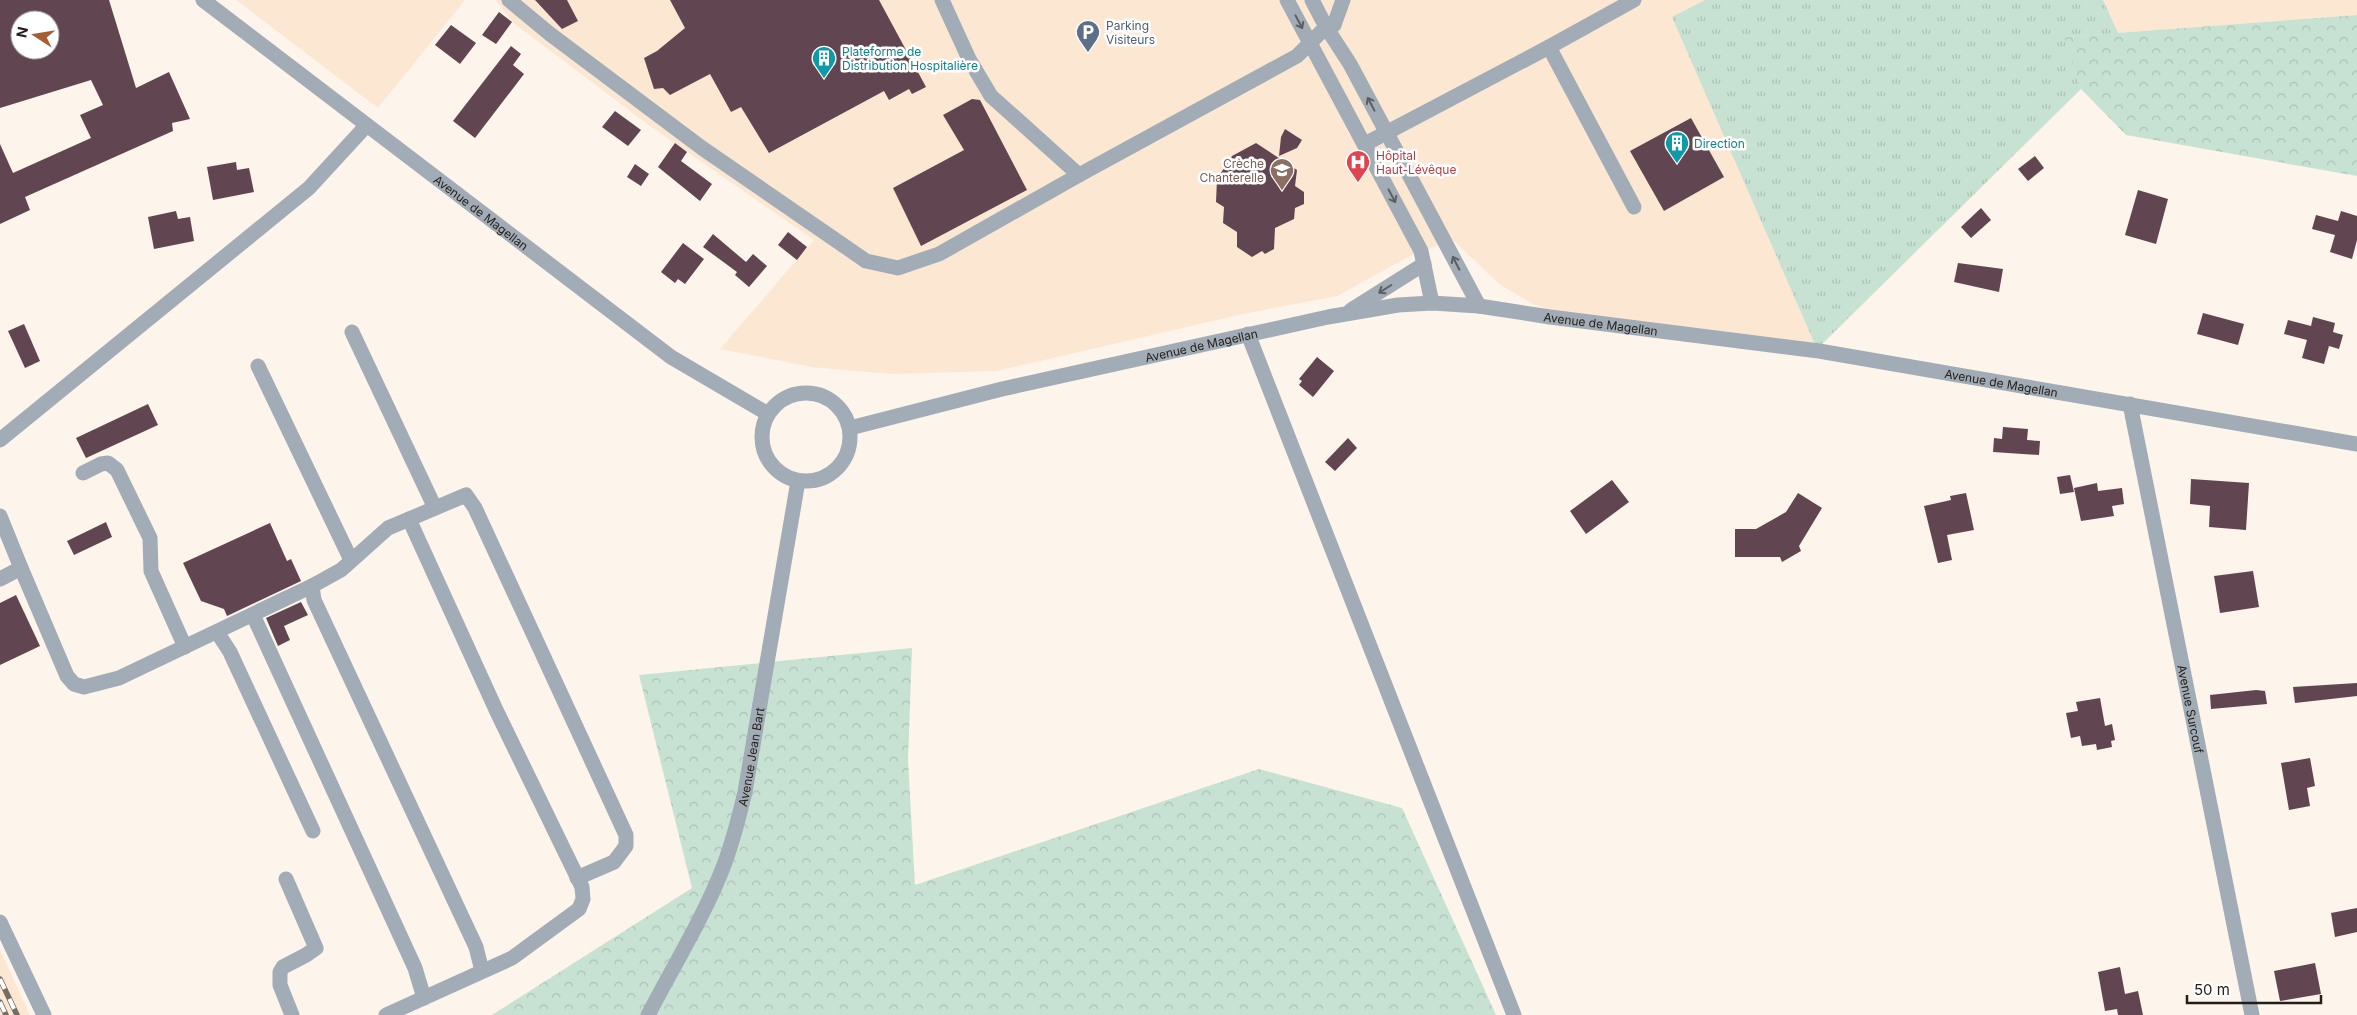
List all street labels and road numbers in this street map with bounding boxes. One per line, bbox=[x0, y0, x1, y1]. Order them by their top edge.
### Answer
street label: Avenue de Magellan bbox=[431, 171, 532, 253]
street label: Avenue de Magellan bbox=[1543, 309, 1659, 338]
street label: Avenue de Magellan bbox=[1144, 325, 1259, 365]
street label: Avenue de Magellan bbox=[1943, 365, 2059, 400]
street label: Avenue Surcouf bbox=[2175, 663, 2207, 755]
street label: Avenue Jean Bart bbox=[734, 706, 767, 808]

